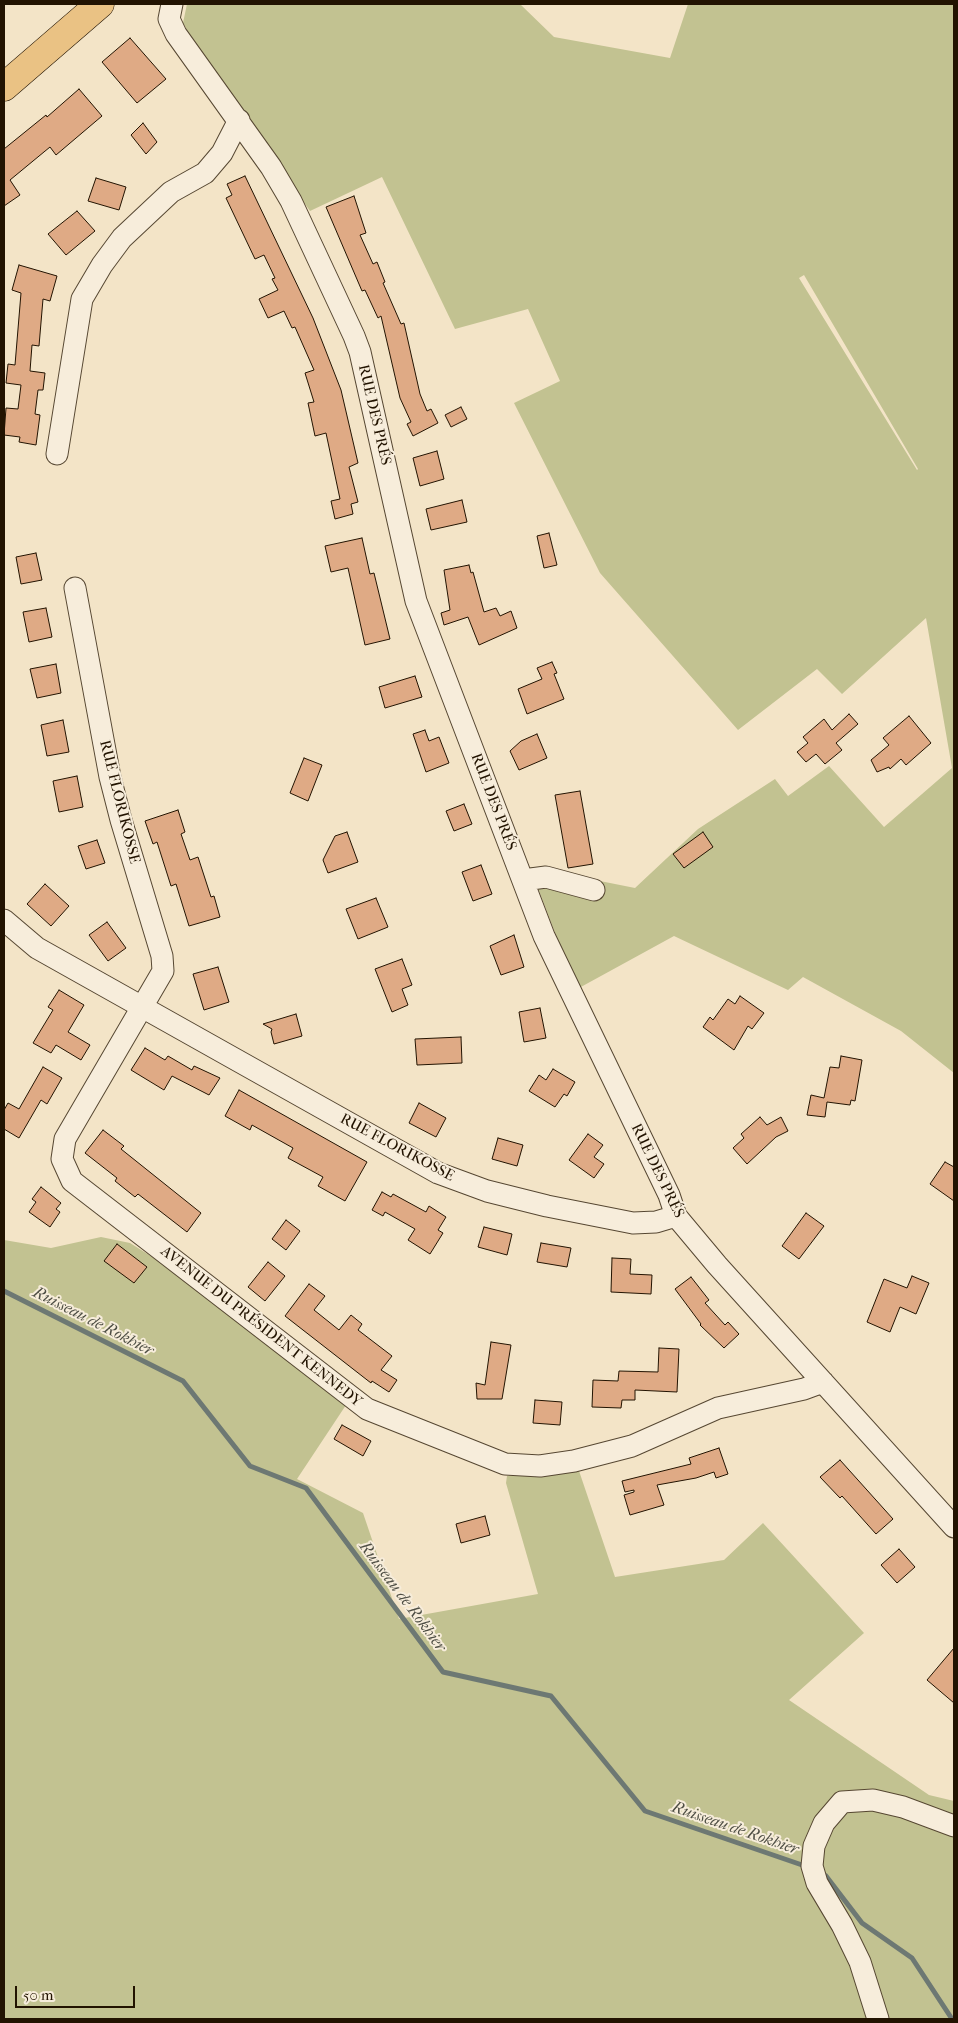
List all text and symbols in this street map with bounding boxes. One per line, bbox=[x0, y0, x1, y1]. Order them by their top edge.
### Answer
street label: RUE DES PRÉS bbox=[354, 363, 394, 467]
street label: RUE FLORIKOSSE bbox=[95, 738, 143, 866]
street label: RUE DES PRÉS bbox=[466, 751, 520, 853]
street label: RUE FLORIKOSSE bbox=[337, 1110, 457, 1186]
street label: RUE DES PRÉS bbox=[626, 1121, 688, 1221]
street label: AVENUE DU PRÉSIDENT KENNEDY bbox=[157, 1243, 365, 1411]
water label: Ruisseau de Rokhier bbox=[29, 1283, 157, 1361]
water label: Ruisseau de Rokhier bbox=[354, 1538, 450, 1656]
water label: Ruisseau de Rokhier bbox=[669, 1798, 801, 1860]
scale bar bbox=[18, 1976, 138, 2008]
text: 50 m bbox=[23, 1986, 53, 2004]

